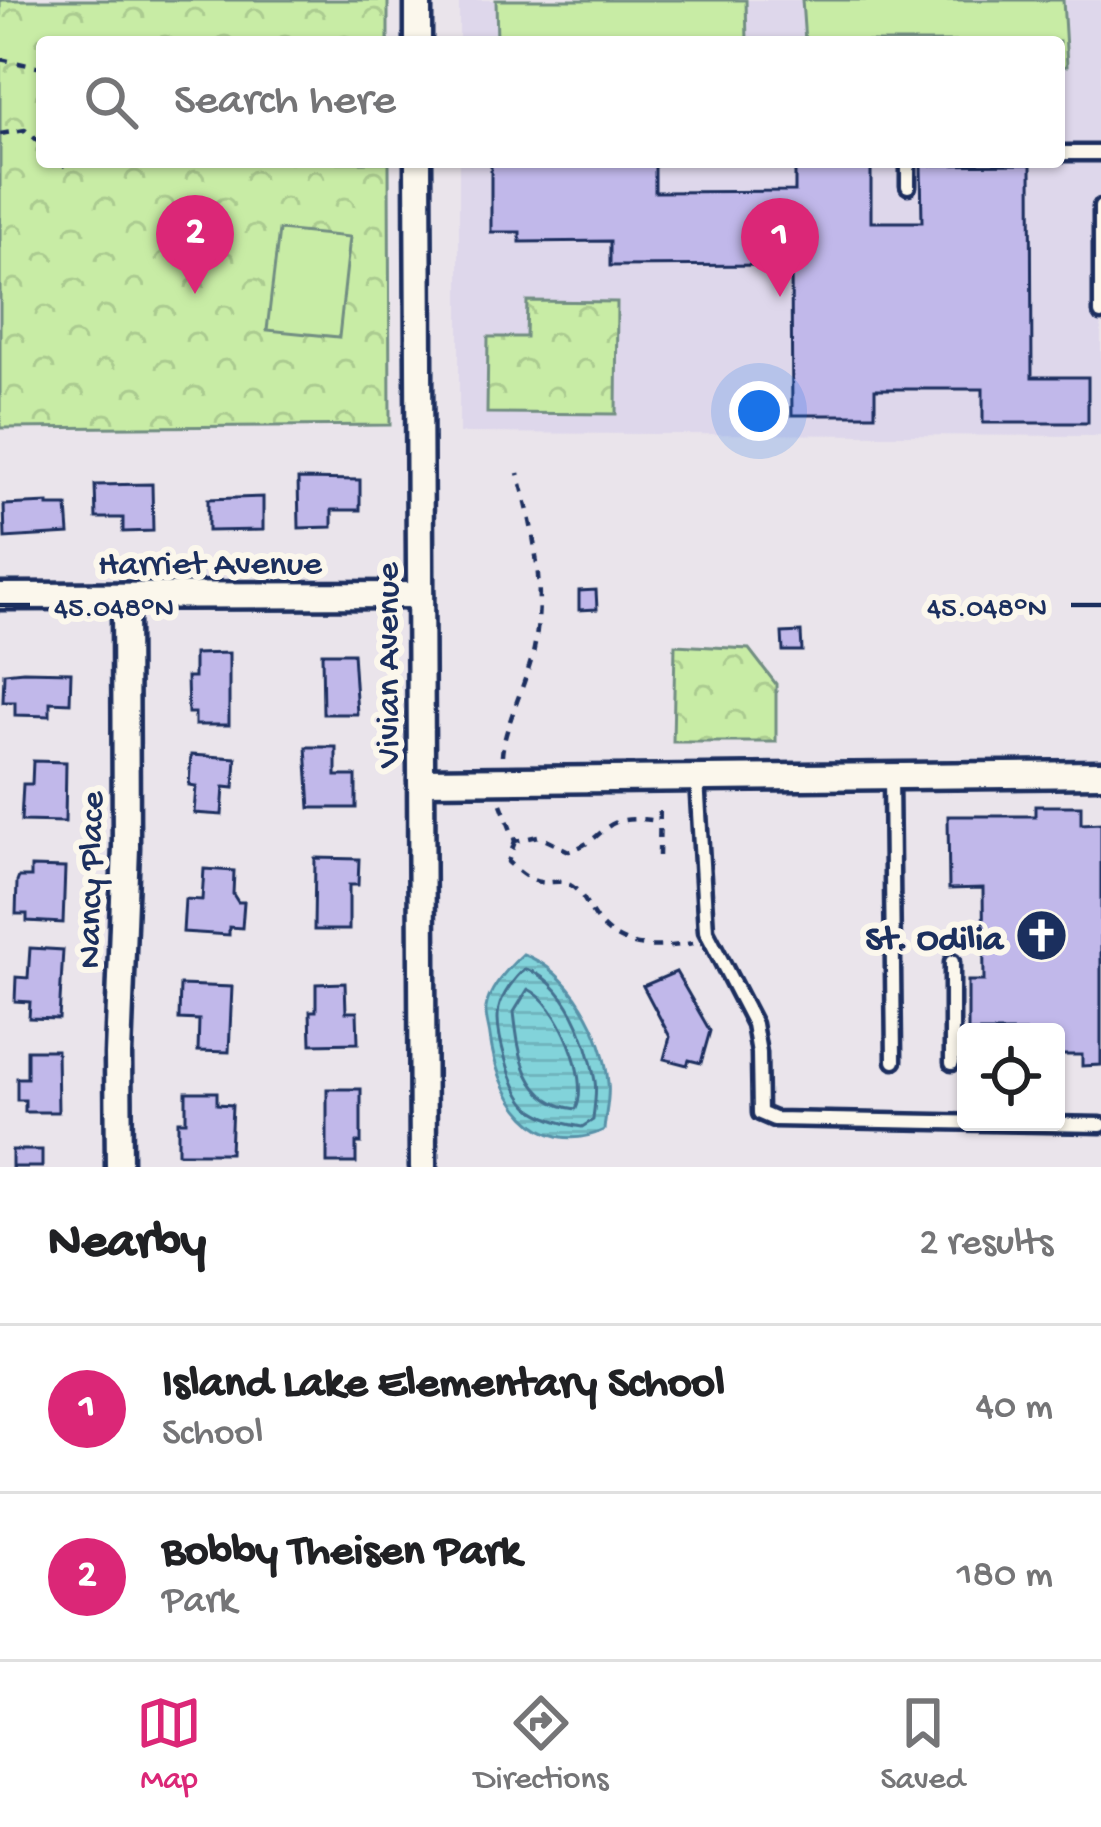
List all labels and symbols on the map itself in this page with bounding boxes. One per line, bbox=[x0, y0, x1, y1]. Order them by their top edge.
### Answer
pin: 2 bbox=[156, 195, 234, 294]
pin: 1 bbox=[741, 198, 819, 297]
your location bbox=[729, 381, 789, 441]
street label: Harriet Avenue bbox=[98, 545, 322, 588]
street label: Vivian Avenue bbox=[369, 562, 412, 769]
text: 45.048°N bbox=[54, 593, 174, 628]
text: 45.048°N bbox=[927, 593, 1047, 628]
street label: Nancy Place bbox=[70, 791, 117, 969]
church icon: St. Odilia bbox=[1014, 907, 1070, 963]
place label: St. Odilia bbox=[865, 920, 1005, 963]

